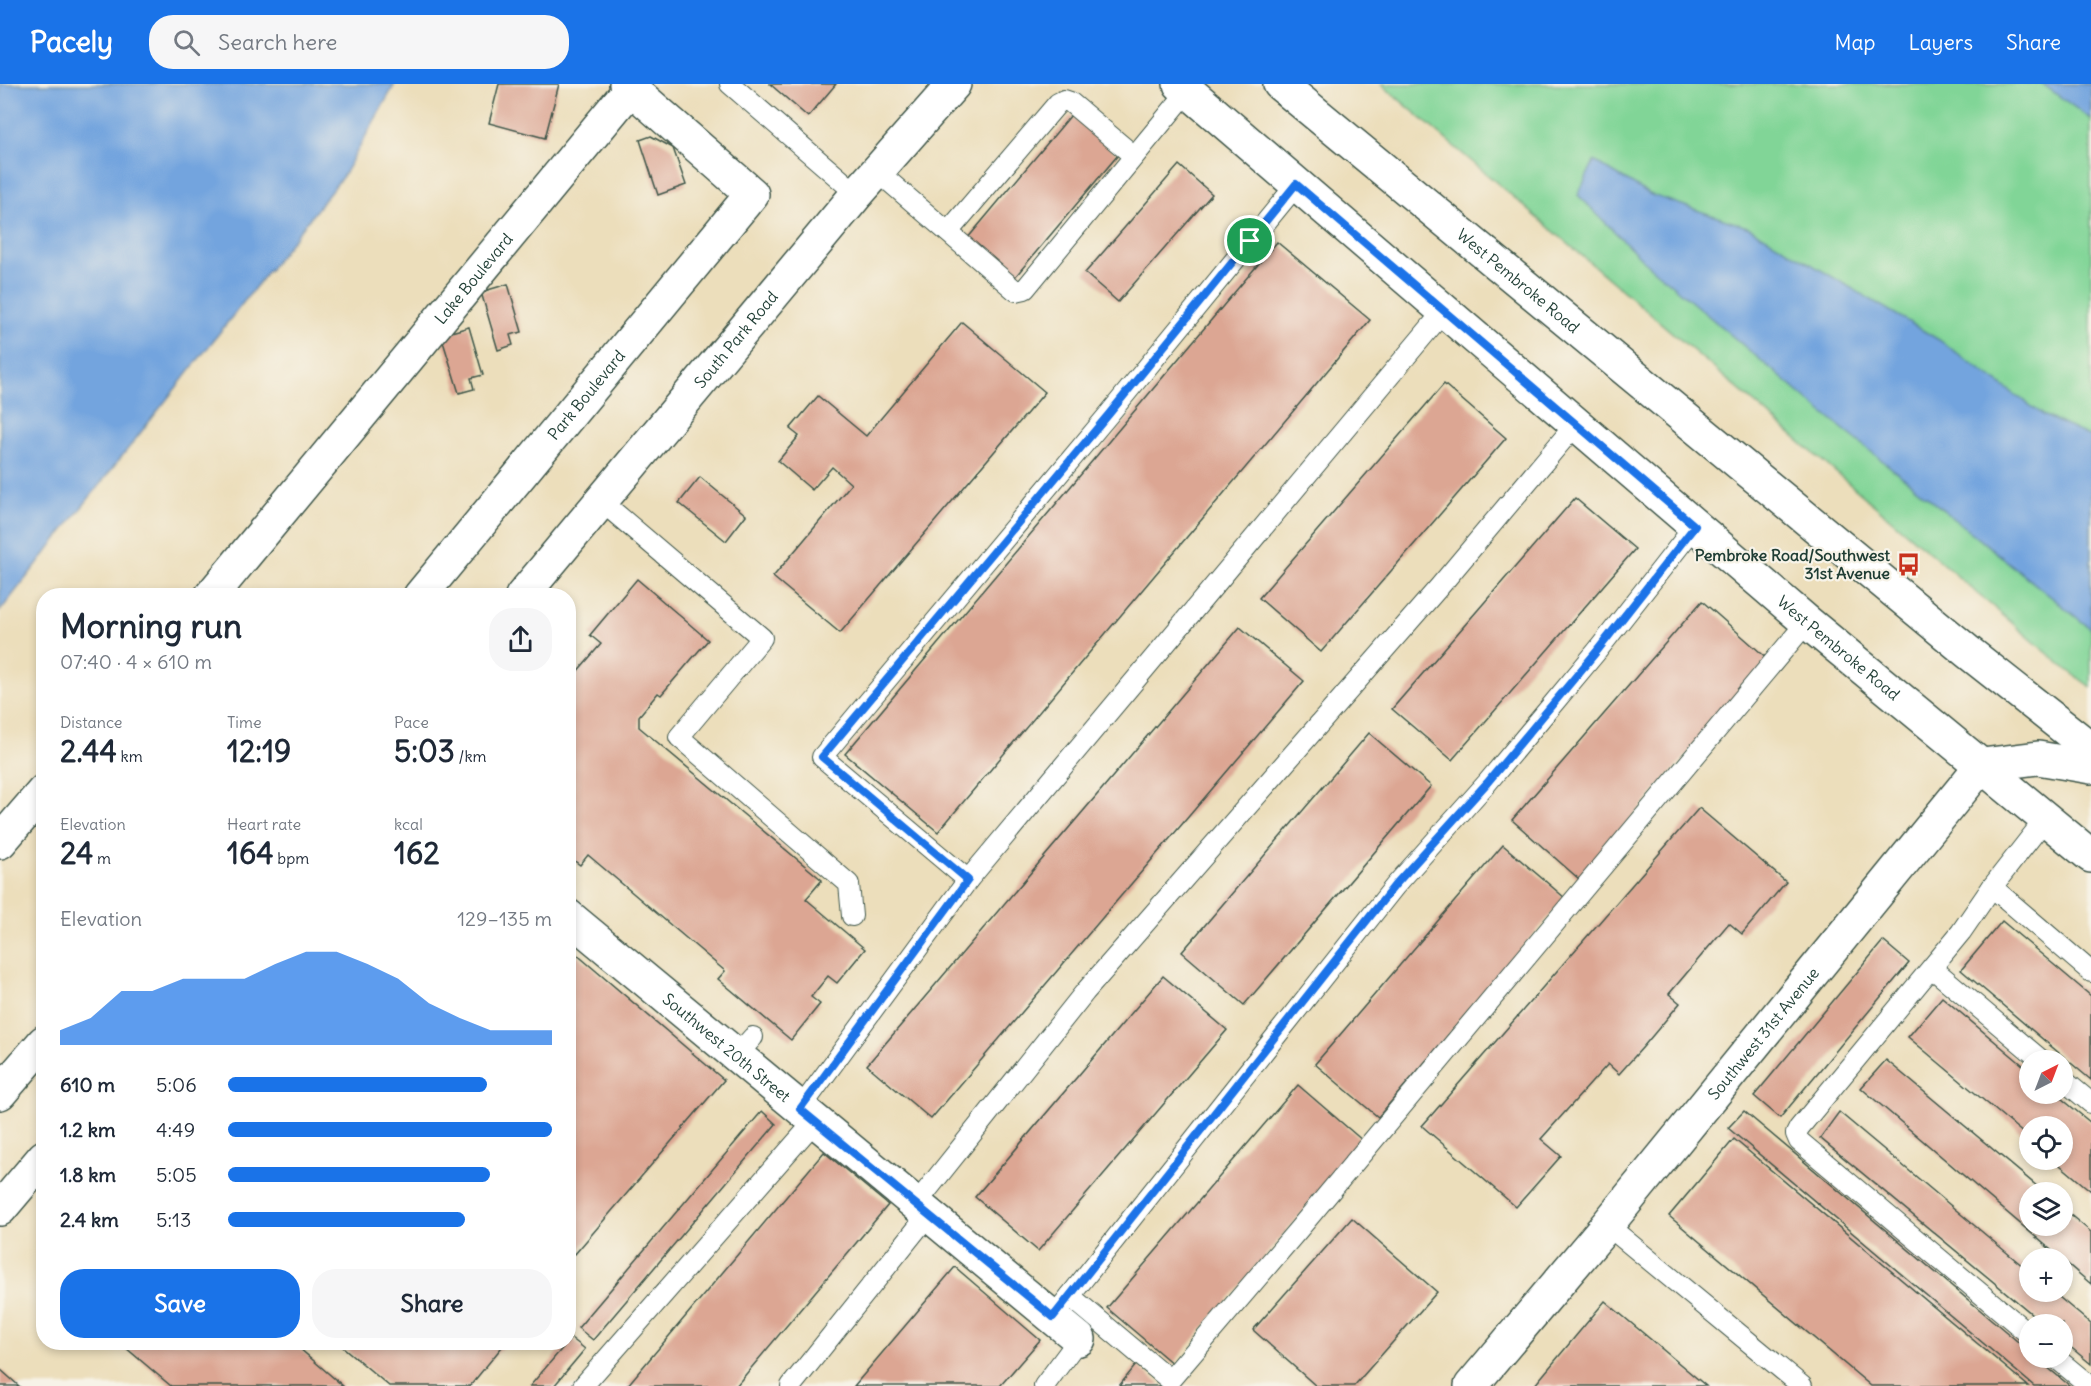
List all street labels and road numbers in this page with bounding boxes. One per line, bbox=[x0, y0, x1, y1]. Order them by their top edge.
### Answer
street label: West Pembroke Road bbox=[1453, 224, 1584, 337]
street label: Lake Boulevard bbox=[430, 229, 517, 328]
street label: South Park Road bbox=[690, 287, 782, 392]
street label: Park Boulevard bbox=[543, 346, 629, 444]
street label: West Pembroke Road bbox=[1773, 591, 1904, 704]
street label: Southwest 31st Avenue bbox=[1703, 963, 1823, 1104]
street label: Southwest 20th Street bbox=[659, 989, 795, 1106]

